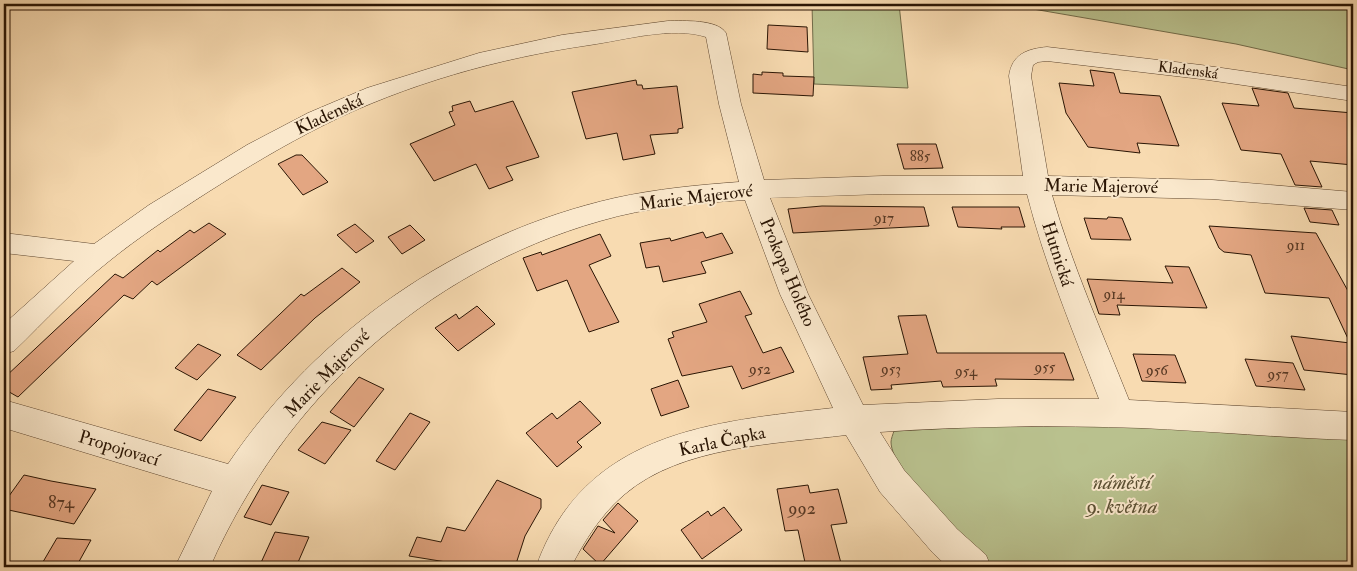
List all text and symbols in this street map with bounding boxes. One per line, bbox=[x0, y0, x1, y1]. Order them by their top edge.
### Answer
street label: Kladenská bbox=[1157, 57, 1220, 84]
street label: Kladenská bbox=[292, 89, 367, 140]
house number: 885 bbox=[910, 147, 931, 166]
street label: Marie Majerové bbox=[1044, 174, 1159, 199]
street label: Marie Majerové bbox=[638, 179, 755, 216]
house number: 917 bbox=[873, 209, 894, 228]
street label: Prokopa Holého bbox=[754, 214, 821, 330]
street label: Hutnická bbox=[1036, 219, 1079, 290]
house number: 911 bbox=[1286, 236, 1305, 255]
house number: 914 bbox=[1102, 285, 1125, 304]
street label: Marie Majerové bbox=[279, 324, 376, 422]
house number: 955 bbox=[1034, 358, 1056, 377]
house number: 952 bbox=[748, 360, 771, 379]
house number: 953 bbox=[880, 360, 901, 379]
house number: 956 bbox=[1145, 361, 1169, 380]
house number: 954 bbox=[954, 362, 978, 381]
house number: 957 bbox=[1266, 365, 1289, 384]
street label: Karla Čapka bbox=[677, 421, 768, 462]
street label: Propojovací bbox=[76, 425, 163, 472]
park label: náměstí 9. května bbox=[1084, 469, 1158, 520]
house number: 874 bbox=[48, 491, 75, 514]
house number: 992 bbox=[786, 497, 816, 520]

